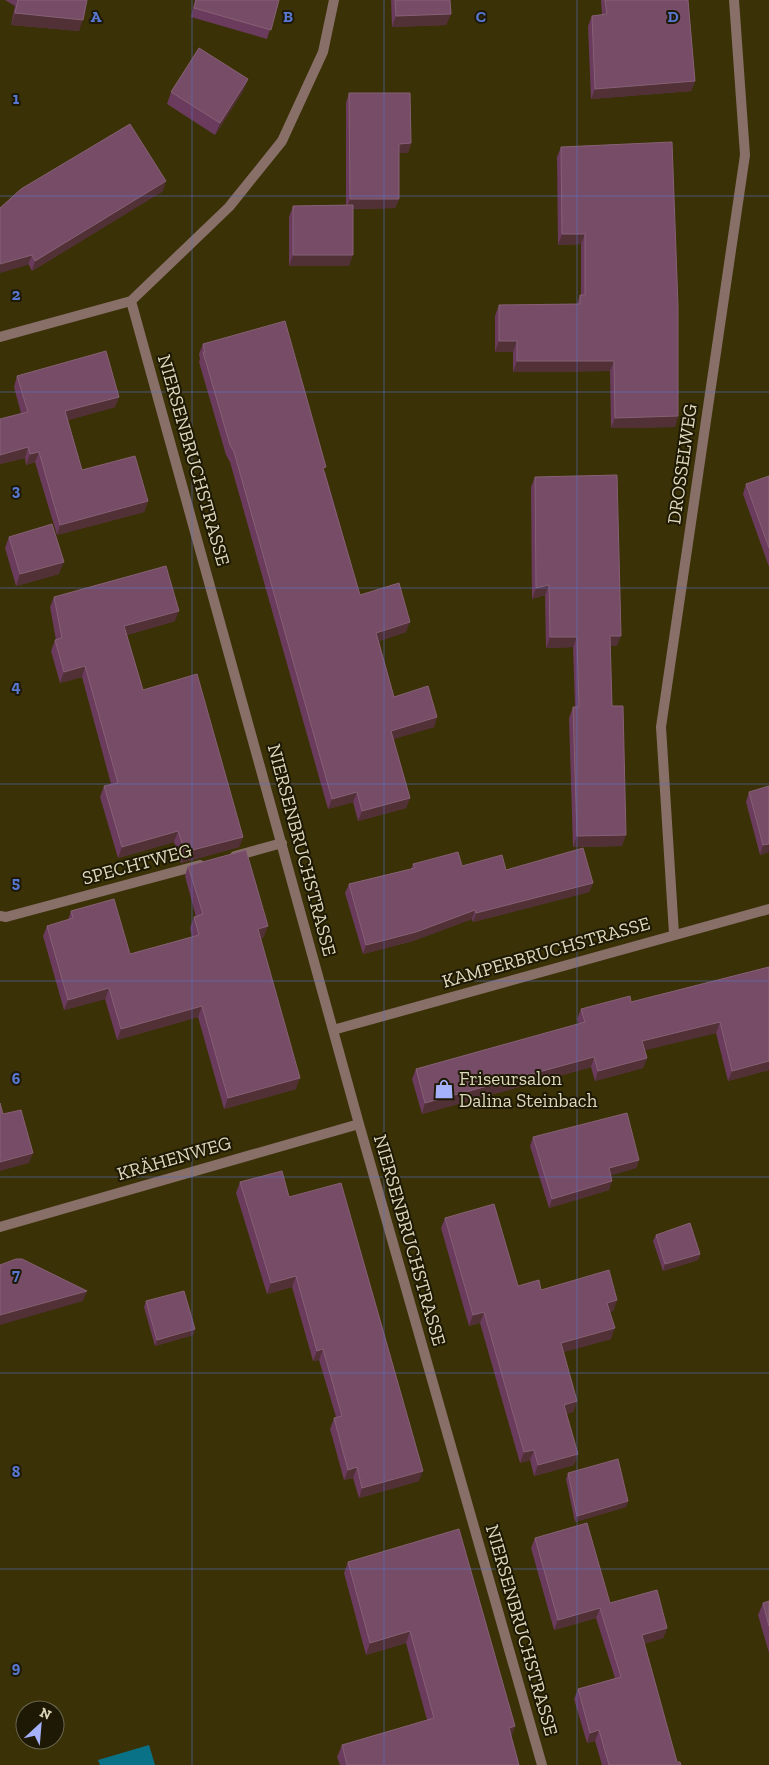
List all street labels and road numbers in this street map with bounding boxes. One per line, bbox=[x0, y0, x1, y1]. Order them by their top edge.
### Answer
street label: NIERSENBRUCHSTRASSE bbox=[153, 352, 235, 568]
street label: DROSSELWEG bbox=[662, 402, 702, 526]
street label: NIERSENBRUCHSTRASSE bbox=[263, 741, 341, 959]
street label: SPECHTWEG bbox=[80, 838, 194, 890]
street label: KAMPERBRUCHSTRASSE bbox=[439, 911, 653, 993]
street label: KRÄHENWEG bbox=[114, 1131, 234, 1185]
street label: NIERSENBRUCHSTRASSE bbox=[369, 1132, 451, 1348]
street label: NIERSENBRUCHSTRASSE bbox=[481, 1522, 563, 1738]

